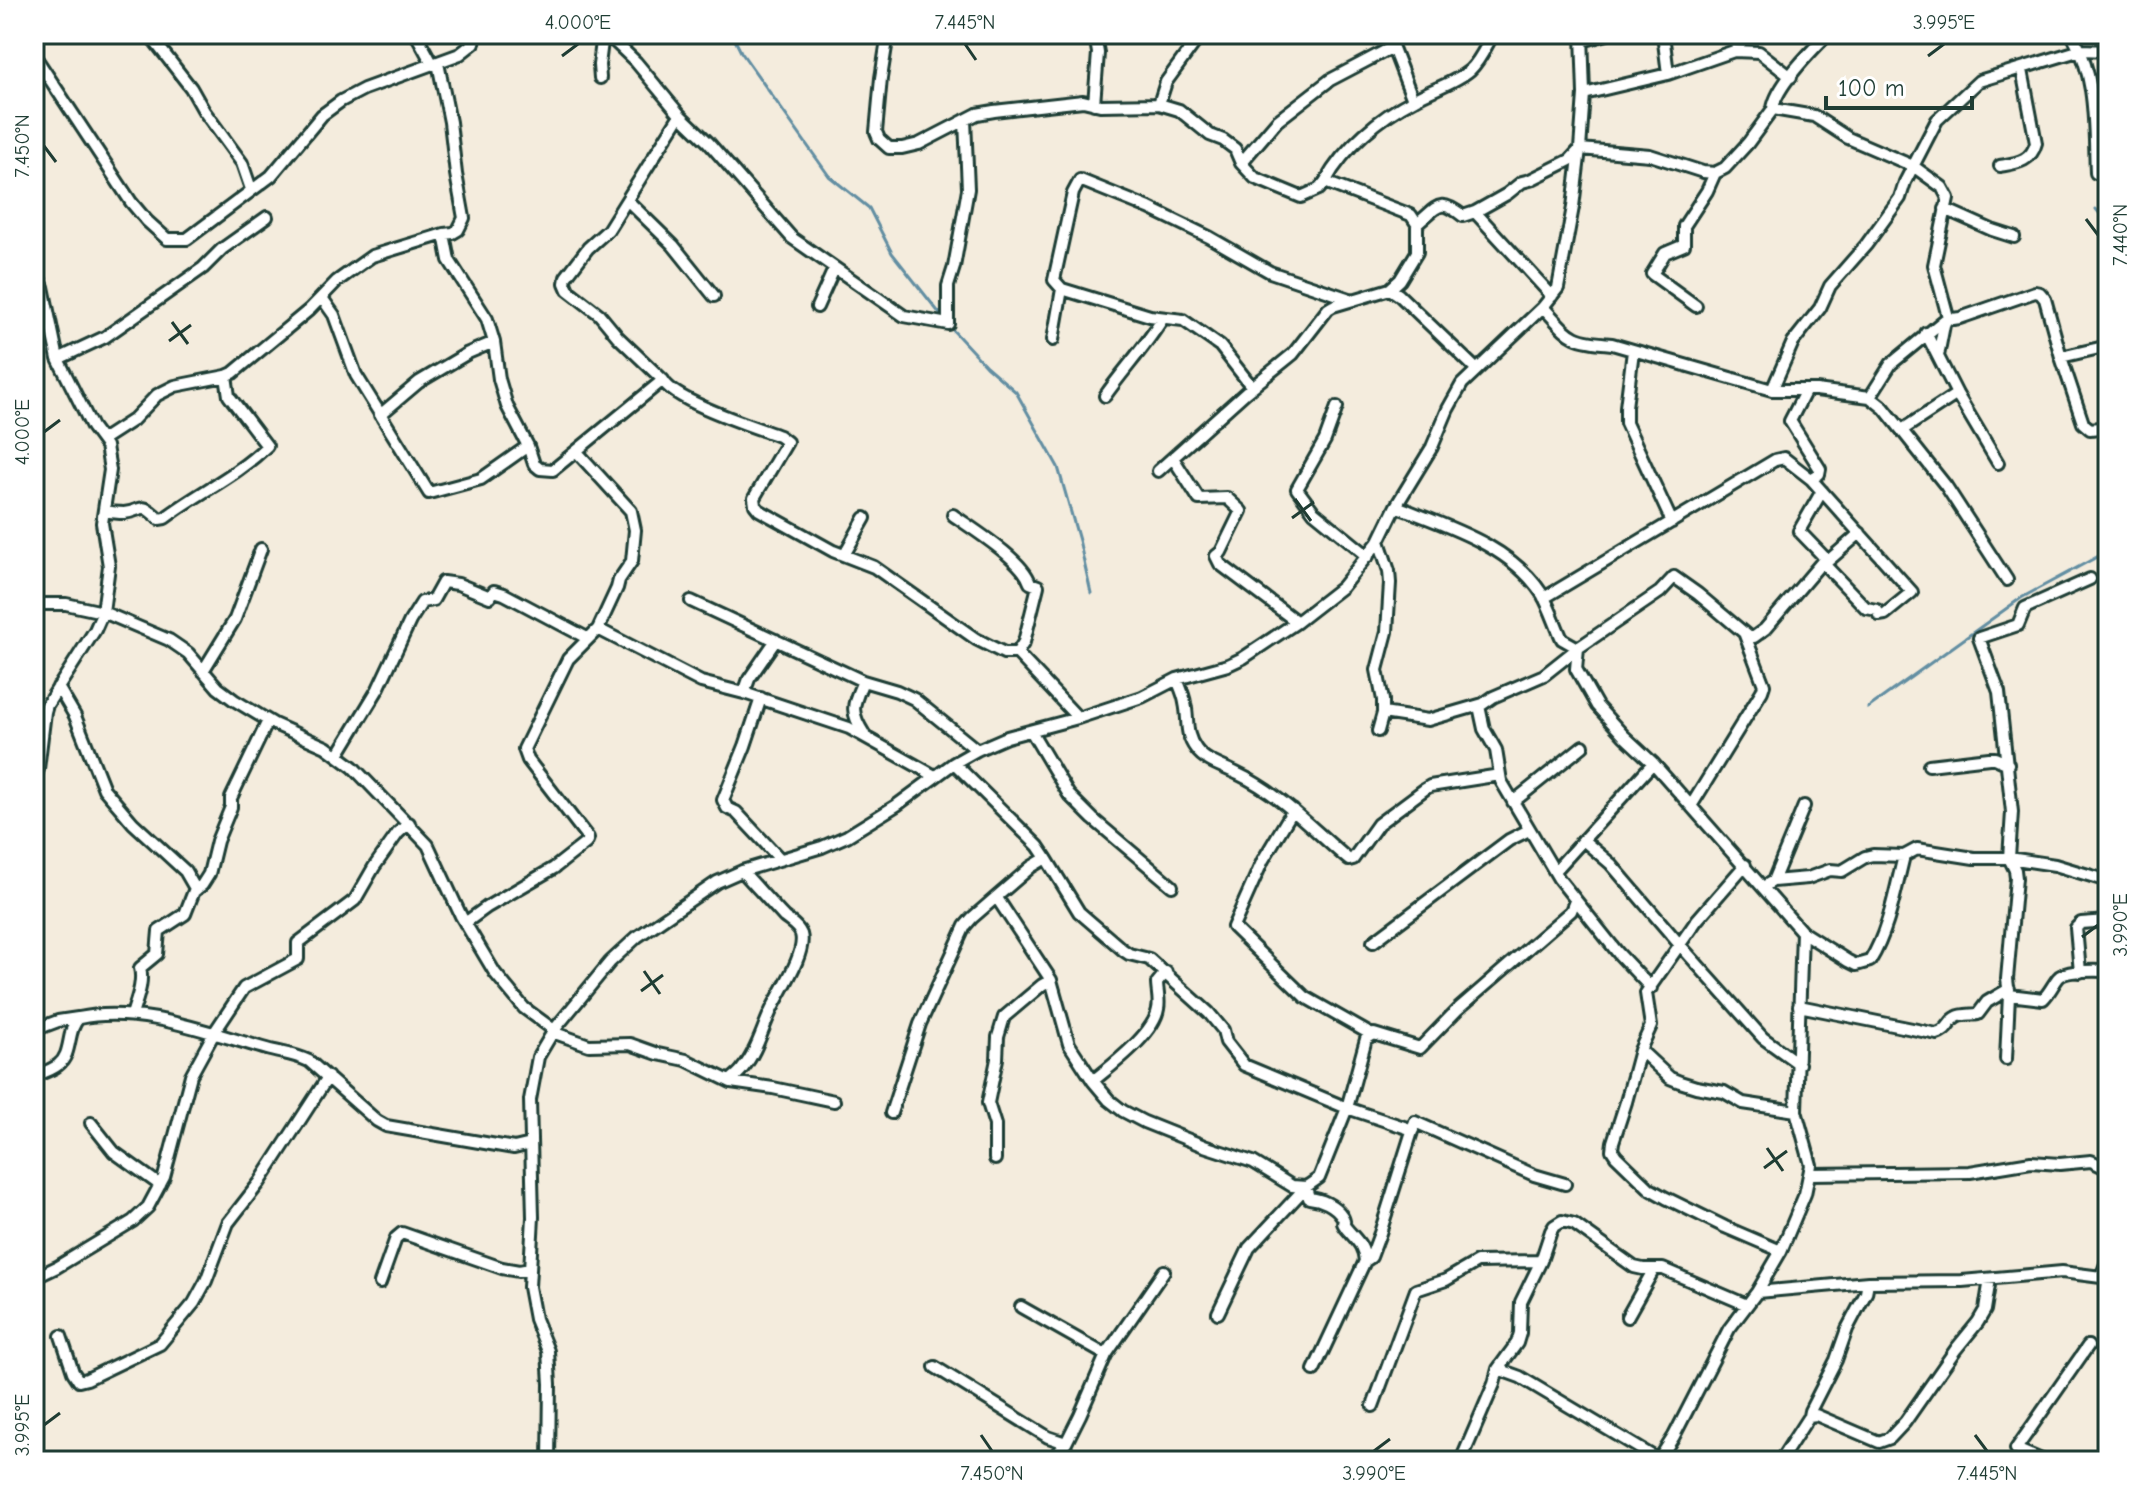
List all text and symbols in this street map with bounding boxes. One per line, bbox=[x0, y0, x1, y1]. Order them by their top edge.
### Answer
text: 4.000°E bbox=[545, 11, 611, 34]
text: 7.445°N bbox=[935, 11, 995, 34]
text: 3.995°E bbox=[1913, 11, 1975, 34]
scale bar bbox=[1826, 60, 1972, 110]
text: 100 m bbox=[1838, 74, 1905, 102]
text: 7.450°N bbox=[11, 114, 34, 178]
text: 7.440°N bbox=[2109, 204, 2132, 266]
text: 4.000°E bbox=[11, 399, 34, 465]
text: 3.990°E bbox=[2109, 893, 2132, 957]
text: 3.995°E bbox=[11, 1394, 34, 1456]
text: 7.450°N bbox=[960, 1462, 1024, 1485]
text: 3.990°E bbox=[1342, 1462, 1406, 1485]
text: 7.445°N bbox=[1957, 1462, 2017, 1485]

